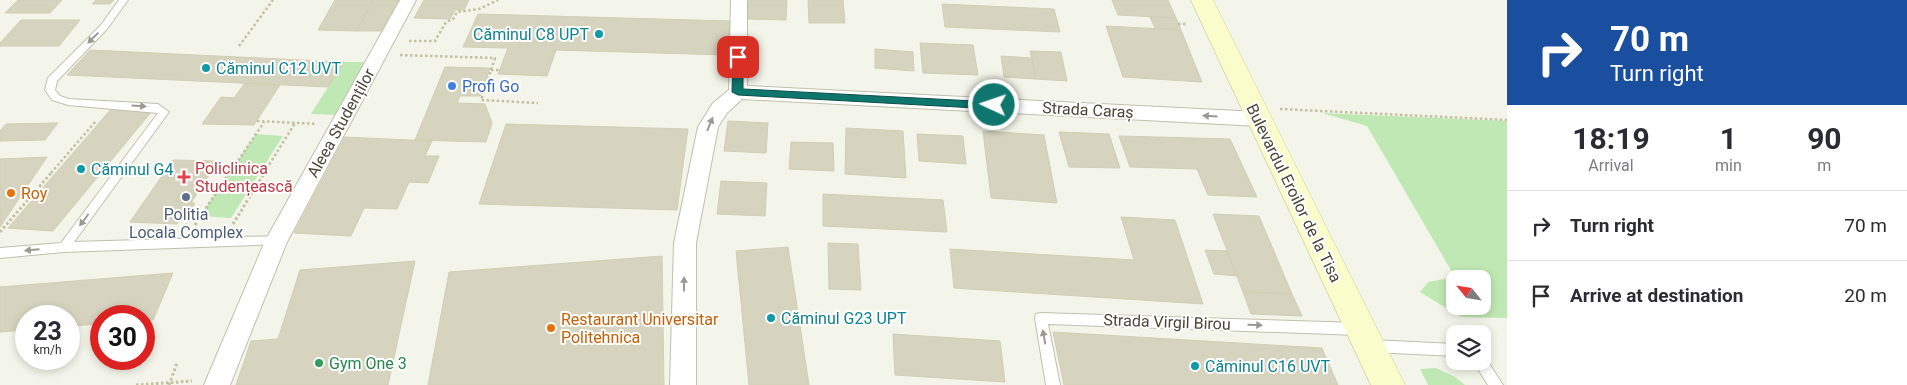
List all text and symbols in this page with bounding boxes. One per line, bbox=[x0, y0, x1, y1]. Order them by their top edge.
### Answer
text: 70 m bbox=[1610, 19, 1689, 60]
icon: right bbox=[1527, 20, 1592, 85]
place label: Căminul C8 UPT bbox=[473, 25, 589, 44]
marker: Căminul C8 UPT bbox=[593, 28, 605, 40]
one-way arrow bbox=[87, 31, 99, 43]
pin bbox=[717, 36, 759, 78]
icon: arrive bbox=[724, 43, 752, 71]
place label: Căminul C12 UVT bbox=[216, 59, 341, 78]
text: Turn right bbox=[1610, 61, 1704, 86]
marker: Căminul C12 UVT bbox=[200, 62, 212, 74]
street label: Aleea Studenților bbox=[303, 65, 380, 181]
place label: Profi Go bbox=[462, 77, 519, 96]
position arrow bbox=[967, 78, 1019, 130]
marker: Profi Go bbox=[446, 80, 458, 92]
street label: Strada Caraș bbox=[1042, 98, 1134, 123]
street label: Bulevardul Eroilor de la Tisa bbox=[1242, 101, 1346, 285]
one-way arrow bbox=[131, 103, 147, 111]
one-way arrow bbox=[1202, 112, 1218, 120]
one-way arrow bbox=[707, 117, 715, 131]
text: 18:19 bbox=[1572, 121, 1650, 156]
text: 1 bbox=[1720, 121, 1737, 156]
text: 90 bbox=[1807, 121, 1842, 156]
text: Arrival bbox=[1588, 156, 1634, 175]
text: min bbox=[1715, 156, 1742, 175]
text: m bbox=[1817, 156, 1831, 175]
place label: Policlinica Studențească bbox=[195, 159, 293, 197]
place label: Căminul G4 bbox=[91, 160, 173, 179]
marker: Căminul G4 bbox=[75, 163, 87, 175]
marker: Policlinica Studențească bbox=[177, 170, 191, 184]
place label: Roy bbox=[21, 184, 48, 203]
marker: Roy bbox=[5, 187, 17, 199]
marker: Politia Locala Complex bbox=[180, 191, 192, 203]
place label: Politia Locala Complex bbox=[129, 205, 243, 242]
icon: right bbox=[1527, 212, 1555, 240]
one-way arrow bbox=[79, 213, 89, 227]
text: Turn right bbox=[1570, 214, 1654, 237]
text: 70 m bbox=[1844, 214, 1887, 237]
one-way arrow bbox=[24, 246, 40, 254]
north arrow bbox=[1446, 270, 1491, 315]
map controls bbox=[1446, 270, 1491, 370]
one-way arrow bbox=[680, 276, 688, 292]
icon: arrive bbox=[1527, 282, 1555, 310]
text: Arrive at destination bbox=[1570, 284, 1743, 307]
text: 20 m bbox=[1844, 284, 1887, 307]
speed limit sign: 30 bbox=[90, 305, 155, 370]
place label: Căminul G23 UPT bbox=[781, 309, 907, 328]
place label: Restaurant Universitar Politehnica bbox=[561, 310, 719, 347]
street label: Strada Virgil Birou bbox=[1103, 310, 1231, 334]
marker: Căminul G23 UPT bbox=[765, 312, 777, 324]
text: 23 bbox=[33, 317, 62, 346]
marker: Restaurant Universitar Politehnica bbox=[545, 322, 557, 334]
one-way arrow bbox=[1247, 322, 1263, 330]
button: layers bbox=[1446, 325, 1491, 370]
one-way arrow bbox=[1040, 329, 1048, 345]
text: km/h bbox=[33, 343, 62, 357]
place label: Gym One 3 bbox=[329, 354, 407, 373]
marker: Gym One 3 bbox=[313, 357, 325, 369]
place label: Căminul C16 UVT bbox=[1205, 357, 1330, 376]
marker: Căminul C16 UVT bbox=[1189, 360, 1201, 372]

